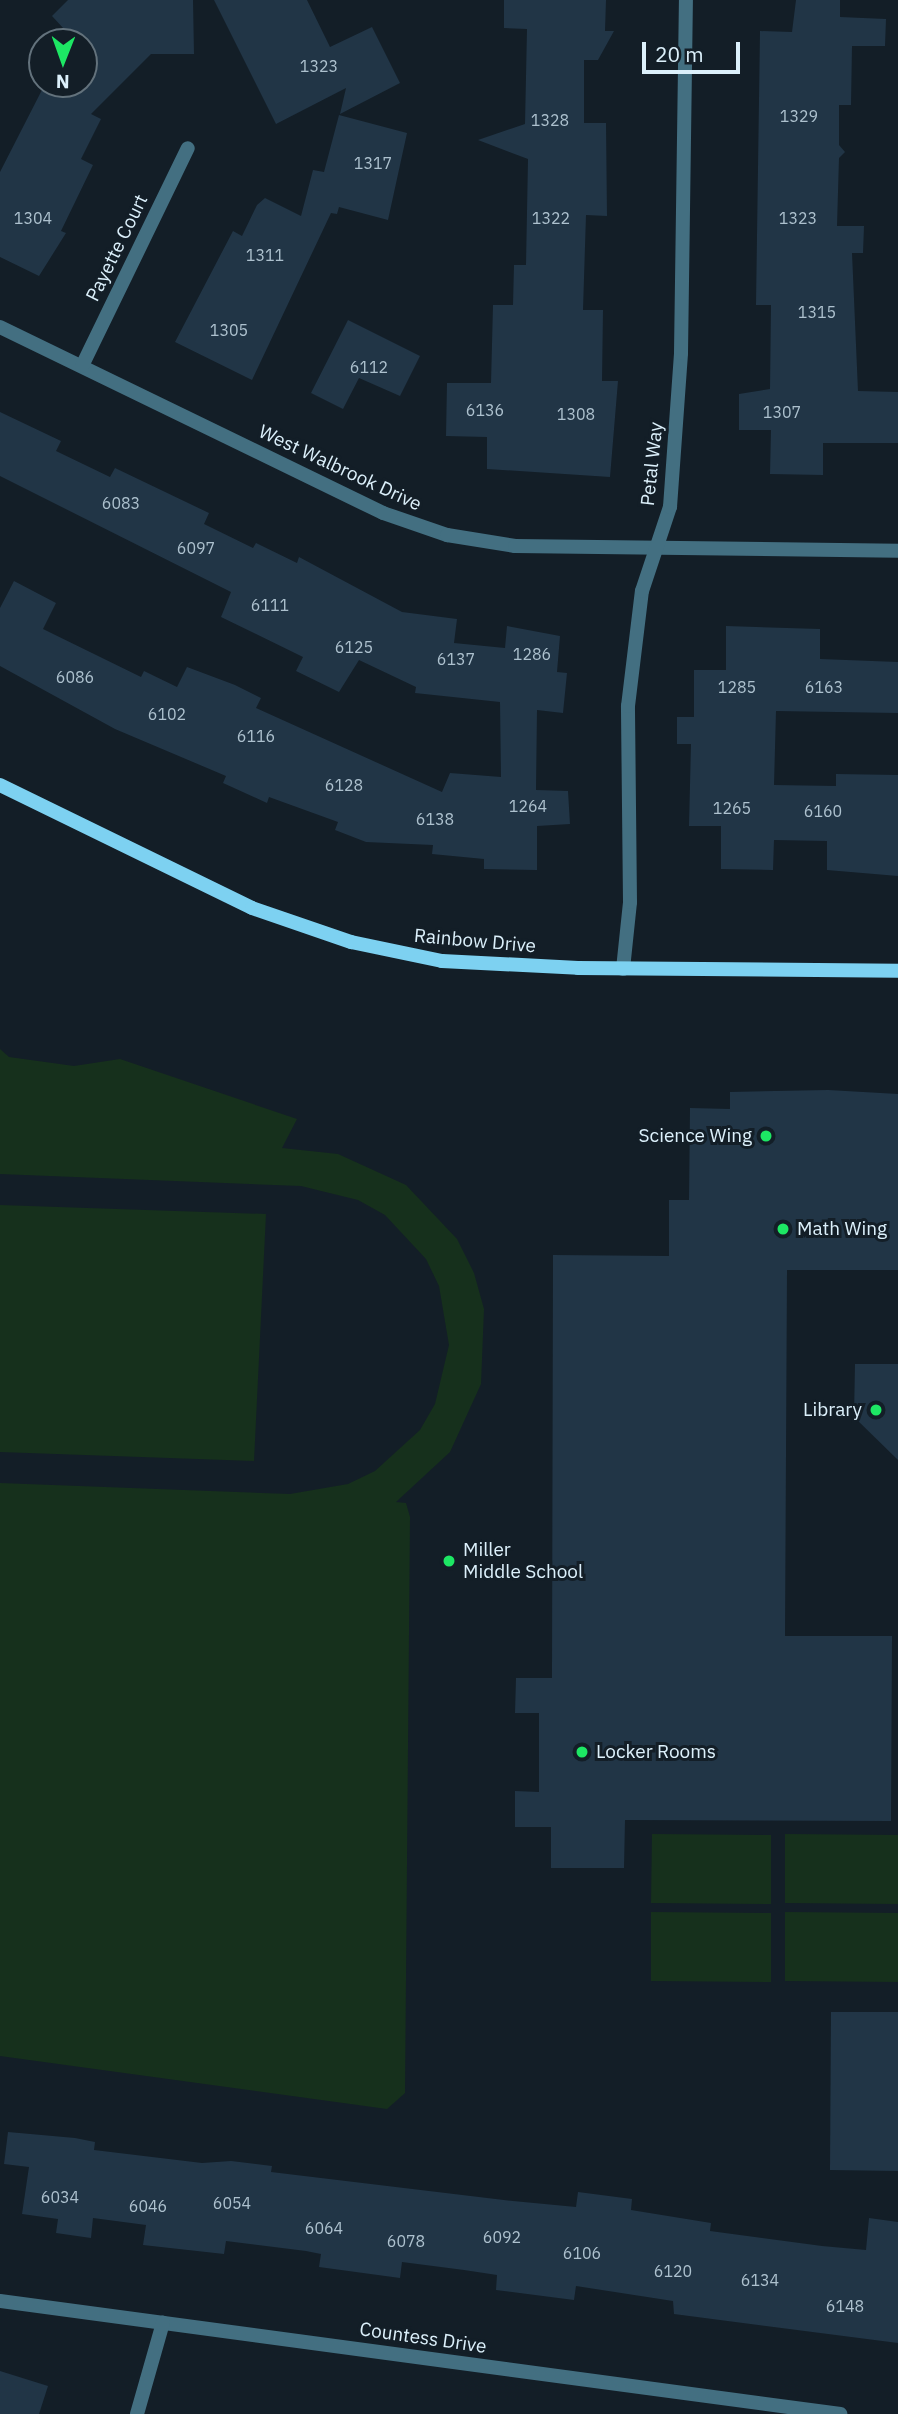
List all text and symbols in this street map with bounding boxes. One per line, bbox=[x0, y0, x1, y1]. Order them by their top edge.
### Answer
north arrow bbox=[28, 28, 98, 98]
scale bar bbox=[646, 28, 744, 72]
text: 20 m bbox=[655, 40, 704, 68]
house number: 1323 bbox=[300, 56, 338, 76]
text: N bbox=[56, 70, 70, 94]
house number: 1329 bbox=[780, 106, 818, 126]
house number: 1328 bbox=[531, 110, 569, 130]
house number: 1317 bbox=[354, 153, 392, 173]
street label: Payette Court bbox=[81, 191, 153, 305]
house number: 1304 bbox=[14, 208, 52, 228]
house number: 1322 bbox=[532, 208, 570, 228]
house number: 1323 bbox=[779, 208, 817, 228]
house number: 1311 bbox=[246, 245, 284, 265]
house number: 1315 bbox=[798, 302, 836, 322]
house number: 1305 bbox=[210, 320, 248, 340]
house number: 6112 bbox=[350, 357, 388, 377]
house number: 6136 bbox=[466, 400, 504, 420]
house number: 1307 bbox=[763, 402, 801, 422]
house number: 1308 bbox=[557, 404, 595, 424]
street label: West Walbrook Drive bbox=[255, 420, 425, 516]
street label: Petal Way bbox=[636, 421, 668, 507]
house number: 6083 bbox=[102, 493, 140, 513]
house number: 6097 bbox=[177, 538, 215, 558]
house number: 6111 bbox=[251, 595, 289, 615]
house number: 6125 bbox=[335, 637, 373, 657]
house number: 1286 bbox=[513, 644, 551, 664]
house number: 6137 bbox=[437, 649, 475, 669]
house number: 6086 bbox=[56, 667, 94, 687]
house number: 1285 bbox=[718, 677, 756, 697]
house number: 6163 bbox=[805, 677, 843, 697]
house number: 6102 bbox=[148, 704, 186, 724]
house number: 6116 bbox=[237, 726, 275, 746]
house number: 6128 bbox=[325, 775, 363, 795]
house number: 1264 bbox=[509, 796, 547, 816]
house number: 1265 bbox=[713, 798, 751, 818]
house number: 6160 bbox=[804, 801, 842, 821]
house number: 6138 bbox=[416, 809, 454, 829]
street label: Rainbow Drive bbox=[413, 924, 537, 958]
place label: Science Wing bbox=[639, 1125, 752, 1147]
marker: Science Wing bbox=[758, 1128, 774, 1144]
place label: Math Wing bbox=[797, 1218, 887, 1240]
marker: Math Wing bbox=[775, 1221, 791, 1237]
place label: Library bbox=[803, 1399, 862, 1421]
marker: Library bbox=[868, 1402, 884, 1418]
place label: Miller Middle School bbox=[463, 1539, 583, 1583]
marker: Miller Middle School bbox=[441, 1553, 457, 1569]
place label: Locker Rooms bbox=[596, 1741, 716, 1763]
marker: Locker Rooms bbox=[574, 1744, 590, 1760]
house number: 6034 bbox=[41, 2187, 79, 2207]
house number: 6054 bbox=[213, 2193, 251, 2213]
house number: 6046 bbox=[129, 2196, 167, 2216]
house number: 6064 bbox=[305, 2218, 343, 2238]
house number: 6092 bbox=[483, 2227, 521, 2247]
house number: 6078 bbox=[387, 2231, 425, 2251]
house number: 6106 bbox=[563, 2243, 601, 2263]
house number: 6120 bbox=[654, 2261, 692, 2281]
house number: 6134 bbox=[741, 2270, 779, 2290]
house number: 6148 bbox=[826, 2296, 864, 2316]
street label: Countess Drive bbox=[358, 2318, 488, 2358]

